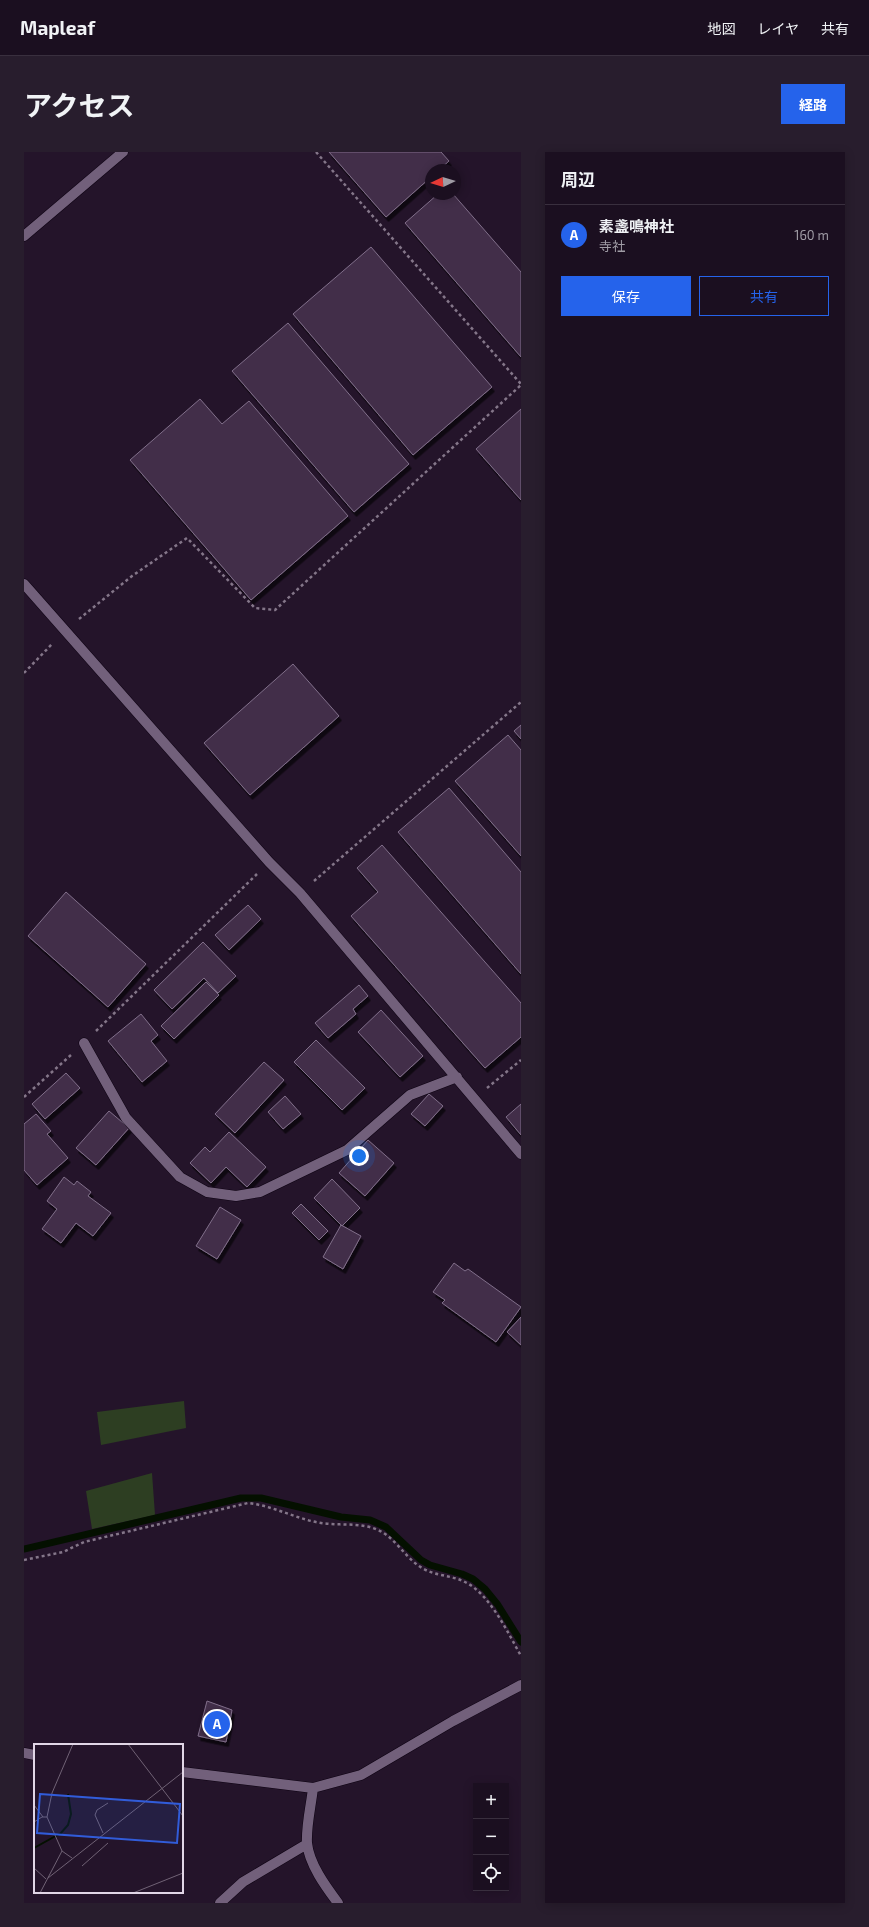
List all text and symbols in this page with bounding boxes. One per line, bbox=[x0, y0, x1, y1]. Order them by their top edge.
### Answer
text: Mapleaf bbox=[20, 16, 95, 39]
text: 地図 bbox=[707, 20, 735, 37]
text: レイヤ bbox=[757, 20, 799, 37]
text: 共有 bbox=[821, 20, 849, 37]
button: 経路 bbox=[781, 84, 845, 124]
text: アクセス bbox=[24, 88, 135, 122]
north arrow bbox=[425, 164, 461, 200]
text: 周辺 bbox=[561, 169, 595, 189]
text: 素盞鳴神社 bbox=[599, 217, 674, 235]
text: A bbox=[570, 227, 578, 243]
text: 160 m bbox=[794, 227, 829, 243]
text: 寺社 bbox=[599, 238, 625, 254]
button: 保存 bbox=[561, 276, 691, 316]
button: 共有 bbox=[699, 276, 829, 316]
your location bbox=[349, 1146, 369, 1166]
pin: A bbox=[204, 1709, 230, 1739]
inset map bbox=[34, 1744, 183, 1893]
map controls bbox=[473, 1783, 509, 1891]
button: + bbox=[473, 1783, 509, 1819]
button: − bbox=[473, 1819, 509, 1855]
button: locate bbox=[473, 1855, 509, 1891]

